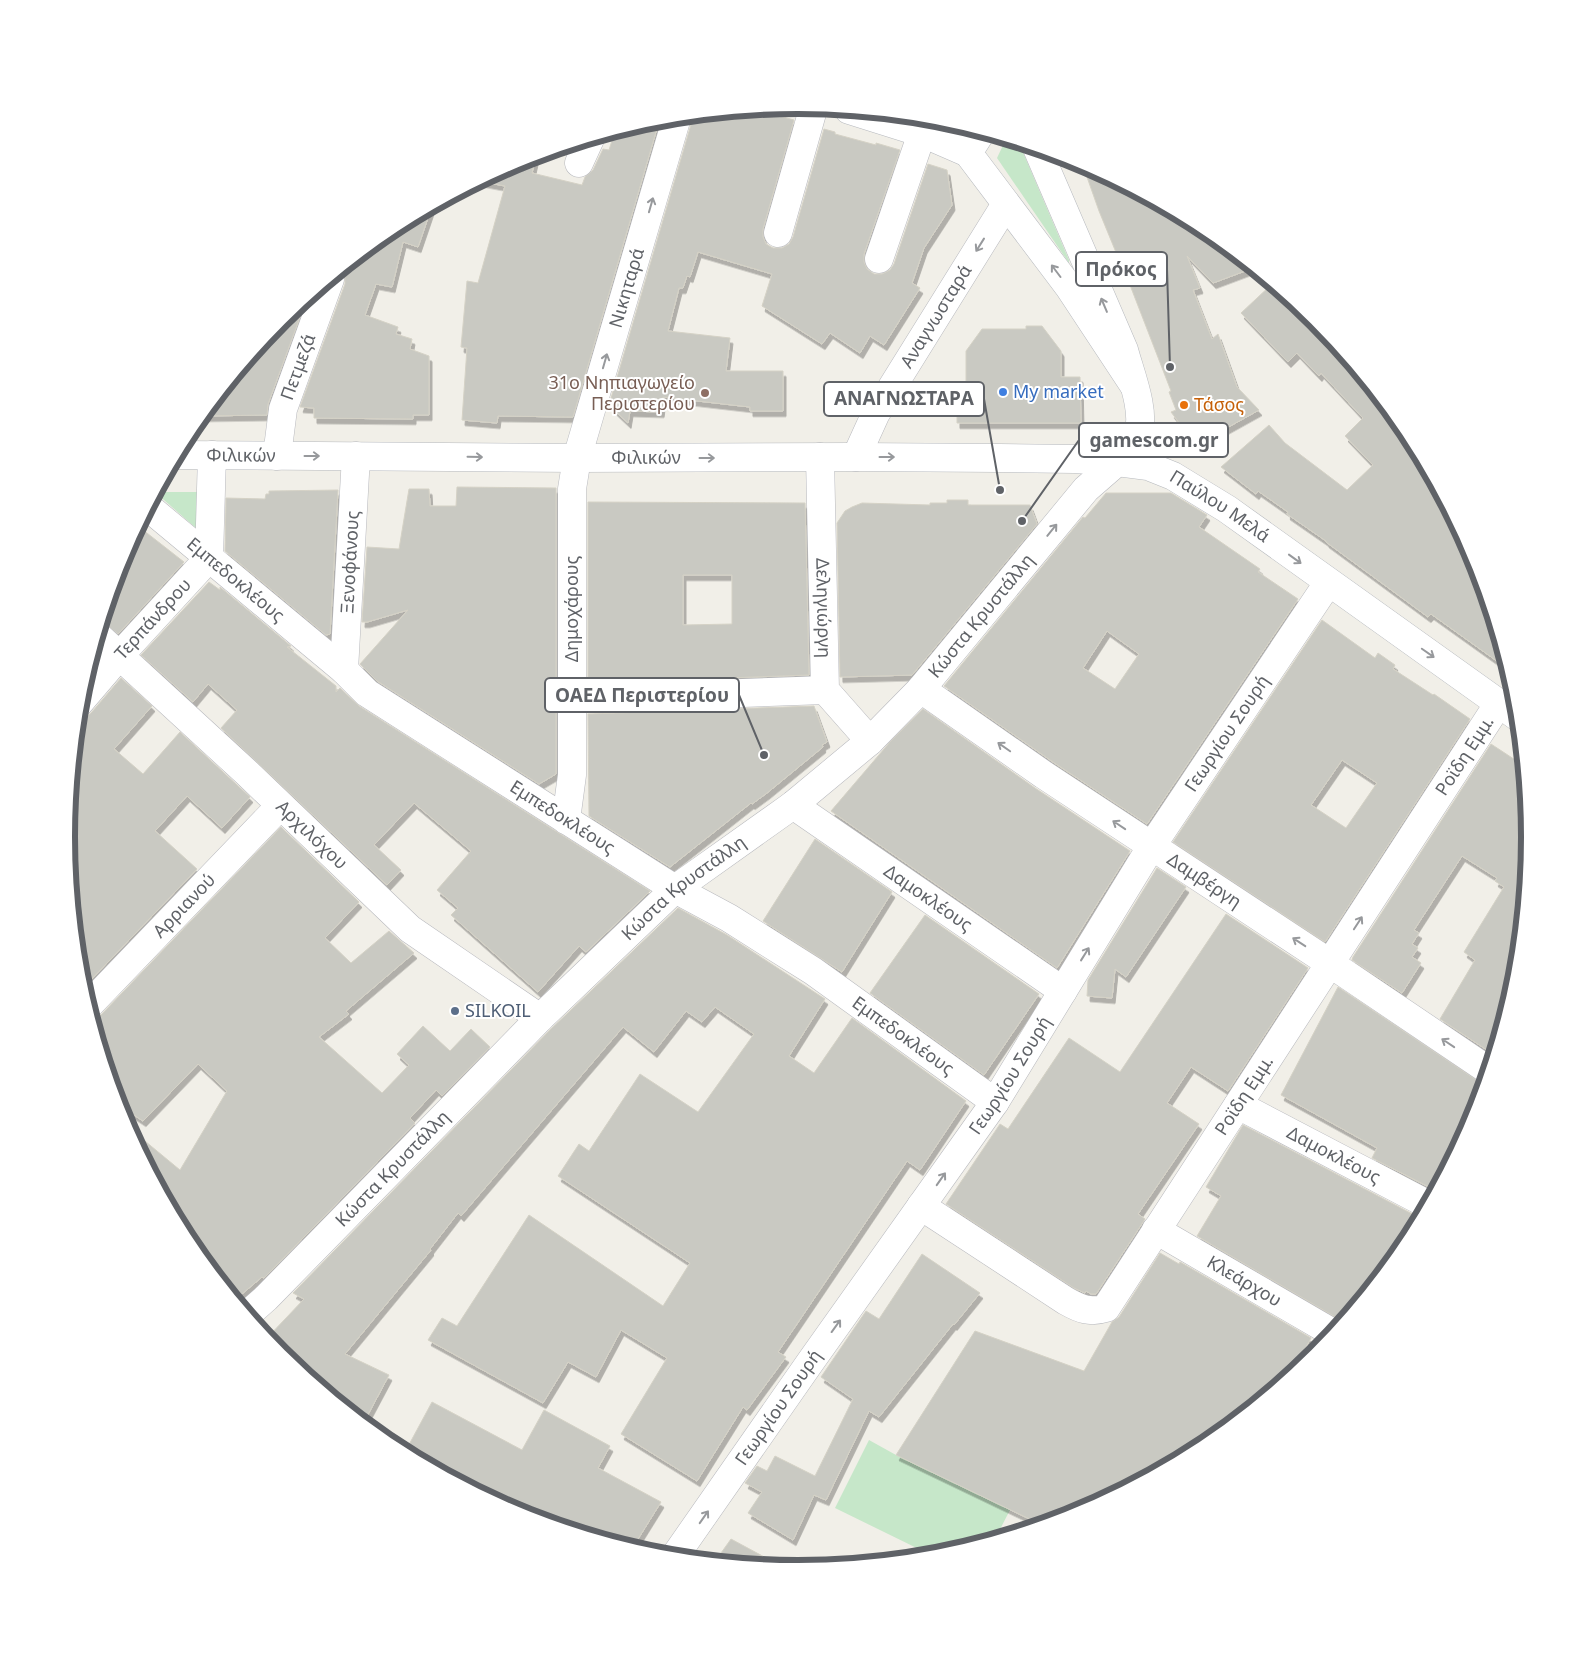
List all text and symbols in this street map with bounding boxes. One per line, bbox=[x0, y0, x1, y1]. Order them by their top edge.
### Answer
one-way arrow bbox=[647, 198, 657, 214]
one-way arrow bbox=[975, 238, 985, 252]
street label: Νικηταρά bbox=[603, 245, 649, 330]
callout: Πρόκος bbox=[1076, 252, 1167, 286]
text: Πρόκος bbox=[1085, 256, 1157, 282]
street label: Αναγνωσταρά bbox=[894, 260, 976, 372]
one-way arrow bbox=[1051, 265, 1062, 278]
one-way arrow bbox=[1099, 298, 1109, 313]
street label: Πετμεζά bbox=[274, 330, 320, 403]
one-way arrow bbox=[601, 354, 611, 370]
place label: 31ο Νηπιαγωγείο Περιστερίου bbox=[549, 370, 695, 415]
place label: My market bbox=[1013, 379, 1104, 403]
callout: ΑΝΑΓΝΩΣΤΑΡΑ bbox=[824, 382, 984, 416]
text: ΑΝΑΓΝΩΣΤΑΡΑ bbox=[834, 385, 975, 411]
marker: My market bbox=[997, 386, 1009, 398]
marker: 31ο Νηπιαγωγείο Περιστερίου bbox=[699, 387, 711, 399]
place label: Τάσος bbox=[1194, 392, 1244, 416]
marker: Τάσος bbox=[1178, 399, 1190, 411]
callout: gamescom.gr bbox=[1079, 423, 1228, 457]
text: gamescom.gr bbox=[1090, 427, 1219, 453]
street label: Φιλικών bbox=[206, 442, 276, 467]
street label: Φιλικών bbox=[611, 445, 681, 469]
one-way arrow bbox=[304, 451, 320, 461]
one-way arrow bbox=[466, 452, 483, 462]
one-way arrow bbox=[879, 452, 895, 462]
one-way arrow bbox=[699, 453, 715, 463]
street label: Παύλου Μελά bbox=[1166, 464, 1275, 547]
street label: Ξενοφάνους bbox=[334, 510, 364, 614]
one-way arrow bbox=[1047, 523, 1058, 536]
street label: Εμπεδοκλέους bbox=[182, 531, 290, 627]
street label: Κώστα Κρυστάλλη bbox=[922, 548, 1039, 682]
one-way arrow bbox=[1288, 553, 1301, 564]
street label: Δημοχάρους bbox=[559, 555, 583, 662]
street label: Δεληγιώργη bbox=[811, 558, 837, 658]
street label: Τερπάνδρου bbox=[109, 572, 196, 664]
one-way arrow bbox=[1421, 648, 1435, 658]
street label: Γεωργίου Σουρή bbox=[1178, 670, 1274, 796]
callout: ΟΑΕΔ Περιστερίου bbox=[545, 678, 739, 712]
text: ΟΑΕΔ Περιστερίου bbox=[555, 682, 729, 708]
street label: Ροϊδη Εμμ. bbox=[1429, 711, 1499, 800]
one-way arrow bbox=[997, 742, 1011, 752]
street label: Εμπεδοκλέους bbox=[506, 774, 620, 859]
street label: Αρχιλόχου bbox=[272, 794, 353, 874]
one-way arrow bbox=[1112, 819, 1126, 829]
street label: Κώστα Κρυστάλλη bbox=[616, 829, 750, 945]
street label: Δαμβέργη bbox=[1163, 847, 1247, 913]
street label: Δαμοκλέους bbox=[880, 858, 978, 936]
street label: Αρριανού bbox=[147, 868, 220, 942]
one-way arrow bbox=[1353, 916, 1363, 930]
one-way arrow bbox=[1292, 937, 1306, 947]
one-way arrow bbox=[1081, 948, 1091, 962]
street label: Εμπεδοκλέους bbox=[848, 990, 960, 1080]
place label: SILKOIL bbox=[465, 998, 531, 1022]
marker: SILKOIL bbox=[449, 1005, 461, 1017]
street label: Γεωργίου Σουρή bbox=[963, 1011, 1056, 1139]
one-way arrow bbox=[1441, 1038, 1455, 1048]
street label: Ροϊδη Εμμ. bbox=[1209, 1050, 1278, 1139]
street label: Κώστα Κρυστάλλη bbox=[329, 1105, 454, 1231]
street label: Δαμοκλέους bbox=[1283, 1120, 1385, 1189]
one-way arrow bbox=[936, 1172, 946, 1186]
street label: Κλεάρχου bbox=[1203, 1249, 1286, 1311]
one-way arrow bbox=[831, 1319, 841, 1333]
street label: Γεωργίου Σουρή bbox=[729, 1344, 826, 1470]
one-way arrow bbox=[699, 1510, 709, 1524]

